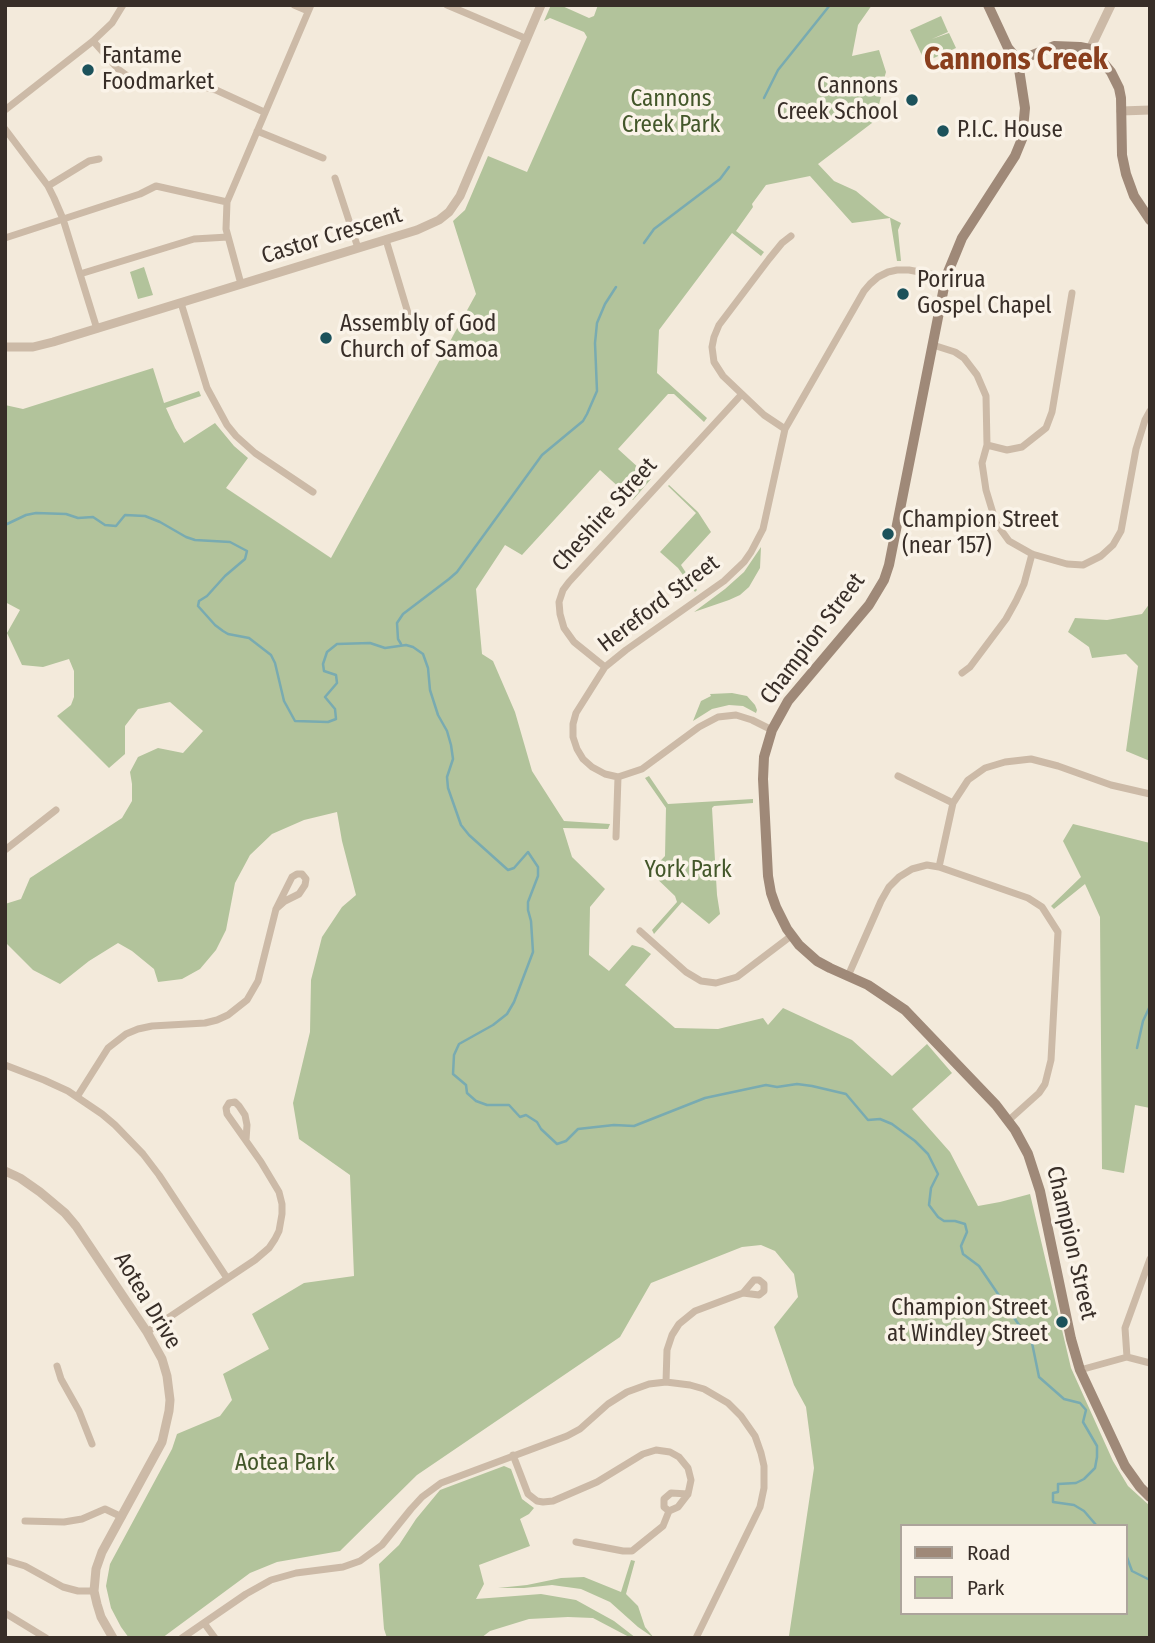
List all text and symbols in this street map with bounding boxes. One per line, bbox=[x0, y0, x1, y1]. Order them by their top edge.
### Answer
place label: Fantame Foodmarket bbox=[102, 43, 214, 97]
district label: Cannons Creek bbox=[924, 43, 1108, 79]
marker: Fantame Foodmarket bbox=[80, 62, 96, 78]
place label: Cannons Creek School bbox=[777, 73, 898, 127]
park label: Cannons Creek Park bbox=[622, 86, 720, 140]
marker: Cannons Creek School bbox=[904, 92, 920, 108]
place label: P.I.C. House bbox=[957, 117, 1063, 145]
marker: P.I.C. House bbox=[935, 123, 951, 139]
street label: Castor Crescent bbox=[258, 202, 406, 270]
place label: Porirua Gospel Chapel bbox=[917, 267, 1052, 321]
marker: Porirua Gospel Chapel bbox=[895, 286, 911, 302]
place label: Assembly of God Church of Samoa bbox=[340, 311, 498, 365]
marker: Assembly of God Church of Samoa bbox=[318, 330, 334, 346]
street label: Cheshire Street bbox=[547, 452, 663, 578]
place label: Champion Street (near 157) bbox=[902, 507, 1059, 561]
marker: Champion Street (near 157) bbox=[880, 526, 896, 542]
street label: Hereford Street bbox=[593, 549, 725, 659]
street label: Champion Street bbox=[755, 568, 871, 710]
park label: York Park bbox=[644, 857, 732, 885]
street label: Champion Street bbox=[1040, 1164, 1102, 1322]
street label: Aotea Drive bbox=[107, 1248, 187, 1354]
place label: Champion Street at Windley Street bbox=[887, 1295, 1048, 1349]
marker: Champion Street at Windley Street bbox=[1054, 1314, 1070, 1330]
park label: Aotea Park bbox=[235, 1450, 335, 1478]
legend bbox=[900, 1524, 1127, 1615]
text: Road bbox=[967, 1540, 1011, 1566]
text: Park bbox=[967, 1575, 1004, 1601]

